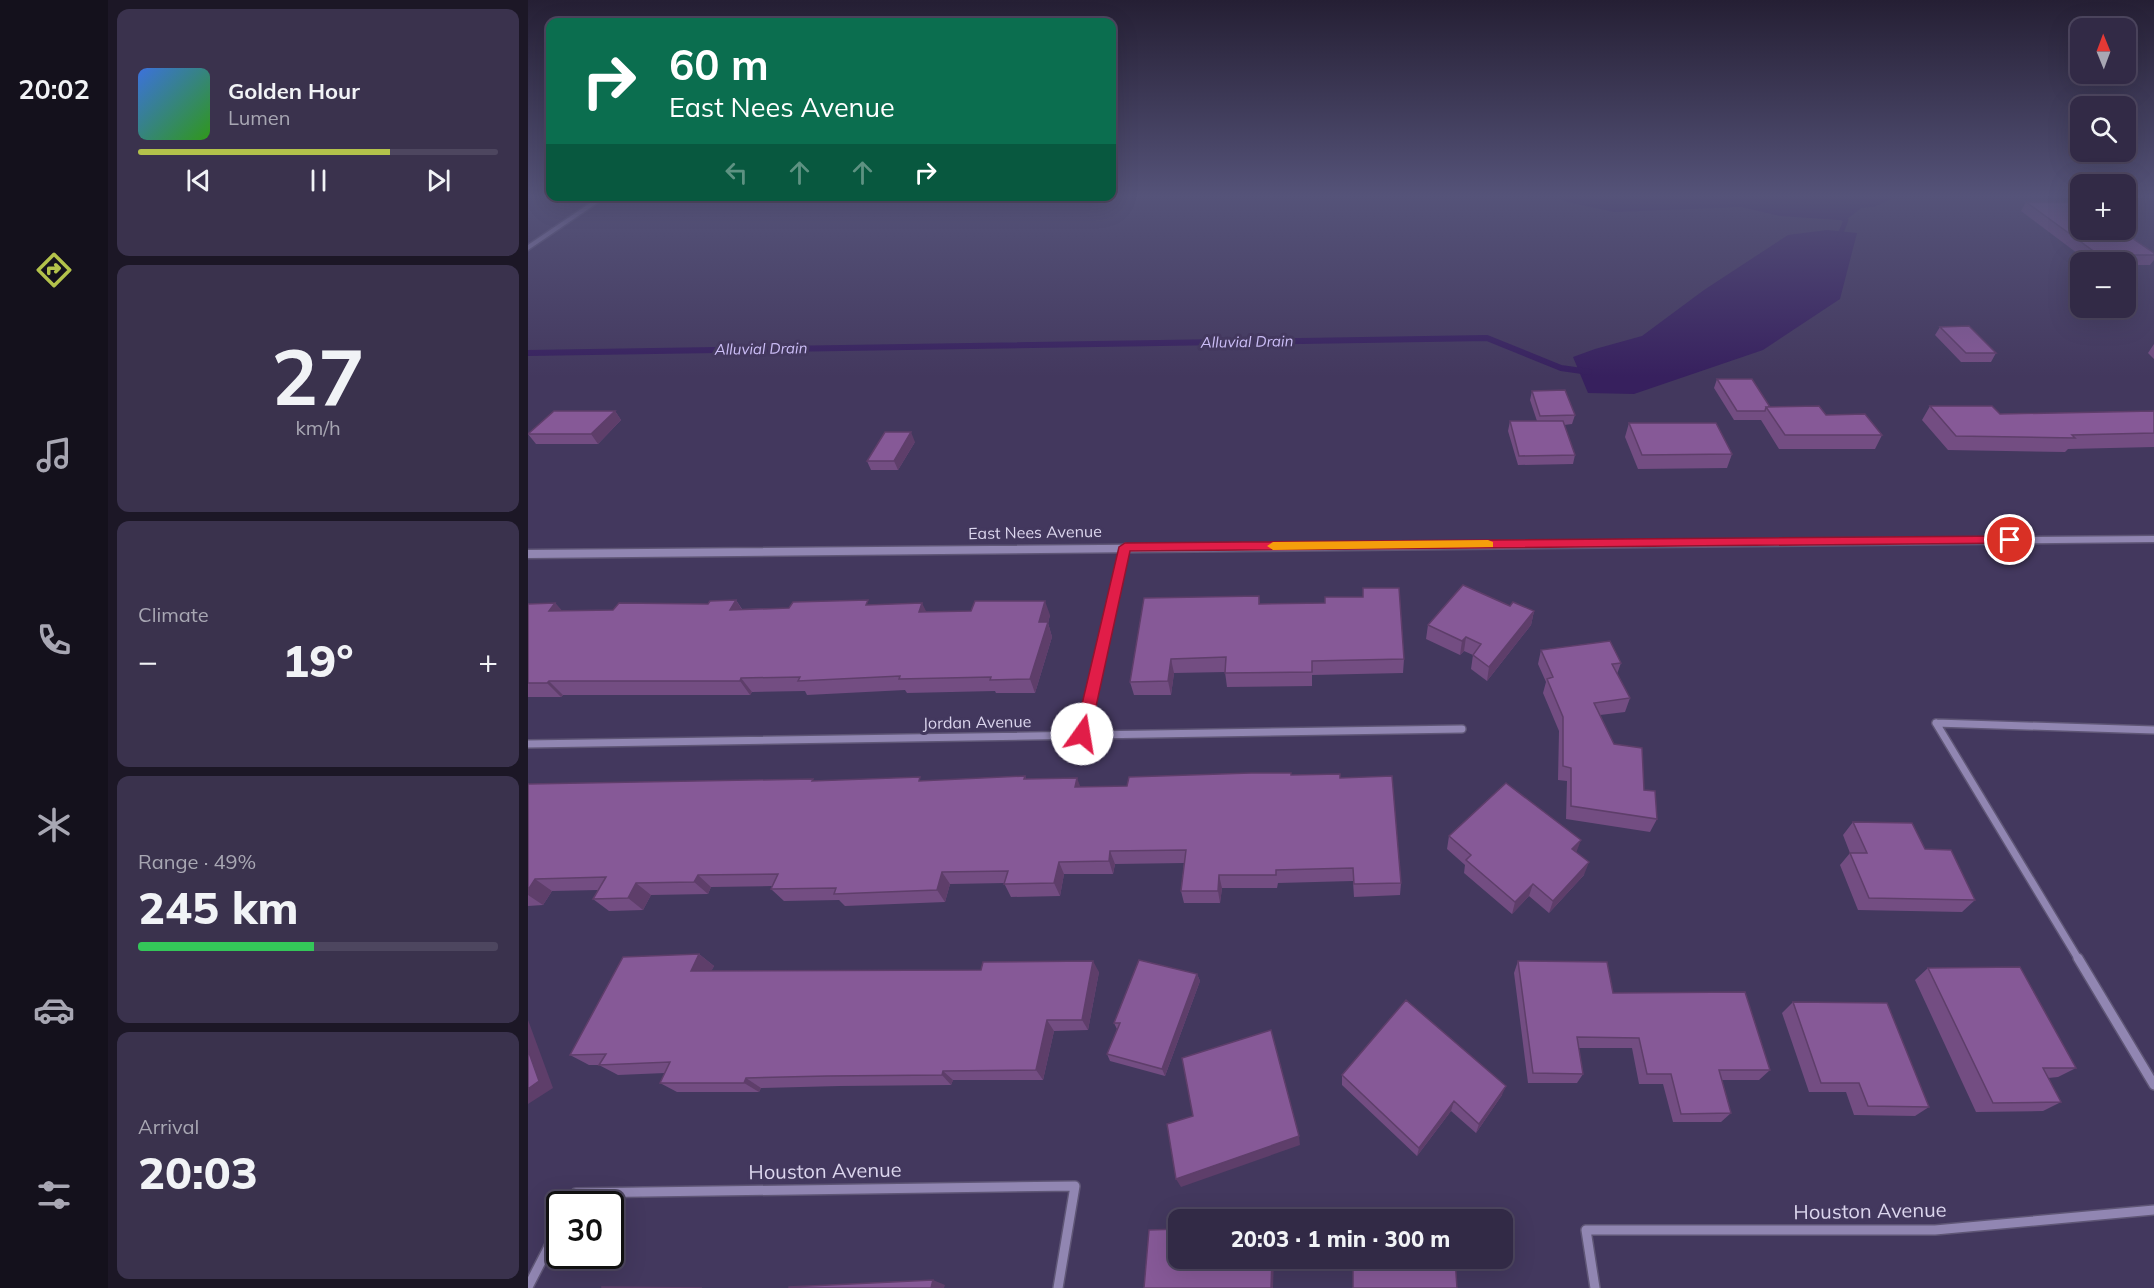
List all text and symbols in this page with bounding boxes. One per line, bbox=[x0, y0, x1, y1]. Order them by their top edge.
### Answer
north arrow bbox=[2070, 18, 2136, 84]
map controls bbox=[2070, 18, 2136, 318]
text: 60 m bbox=[669, 38, 769, 91]
icon: right bbox=[570, 42, 648, 120]
text: 20:02 bbox=[18, 72, 90, 106]
text: Golden Hour bbox=[228, 77, 360, 105]
text: East Nees Avenue bbox=[669, 90, 895, 124]
button: search bbox=[2070, 96, 2136, 162]
text: Lumen bbox=[228, 105, 290, 130]
icon: left bbox=[720, 156, 753, 189]
icon: ahead bbox=[783, 156, 816, 189]
icon: ahead bbox=[846, 156, 879, 189]
icon: right bbox=[909, 156, 942, 189]
icon: previous bbox=[182, 164, 215, 197]
icon: pause bbox=[302, 164, 335, 197]
icon: next bbox=[422, 164, 455, 197]
button: + bbox=[2070, 174, 2136, 240]
icon: directions bbox=[33, 249, 75, 291]
button: − bbox=[2070, 252, 2136, 318]
text: 27 bbox=[271, 327, 365, 425]
water label: Alluvial Drain bbox=[1199, 331, 1294, 352]
water label: Alluvial Drain bbox=[713, 338, 808, 359]
text: km/h bbox=[295, 415, 341, 440]
icon: music bbox=[33, 434, 75, 476]
pin bbox=[1984, 514, 2035, 565]
street label: East Nees Avenue bbox=[968, 521, 1102, 543]
icon: arrive bbox=[1993, 523, 2026, 556]
text: Climate bbox=[138, 602, 209, 627]
icon: phone bbox=[33, 619, 75, 661]
text: 19° bbox=[282, 632, 354, 688]
text: − bbox=[138, 640, 158, 681]
text: + bbox=[478, 640, 498, 681]
position arrow bbox=[1050, 702, 1114, 766]
street label: Jordan Avenue bbox=[923, 711, 1031, 733]
icon: climate bbox=[33, 804, 75, 846]
text: Range · 49% bbox=[138, 849, 256, 874]
text: 245 km bbox=[138, 879, 299, 935]
icon: car bbox=[33, 989, 75, 1031]
text: Arrival bbox=[138, 1114, 199, 1139]
text: 20:03 bbox=[138, 1144, 258, 1200]
street label: Houston Avenue bbox=[748, 1157, 902, 1184]
icon: filters bbox=[33, 1174, 75, 1216]
speed limit sign: 30 bbox=[546, 1191, 624, 1269]
street label: Houston Avenue bbox=[1793, 1197, 1947, 1224]
text: 20:03 · 1 min · 300 m bbox=[1231, 1225, 1450, 1253]

